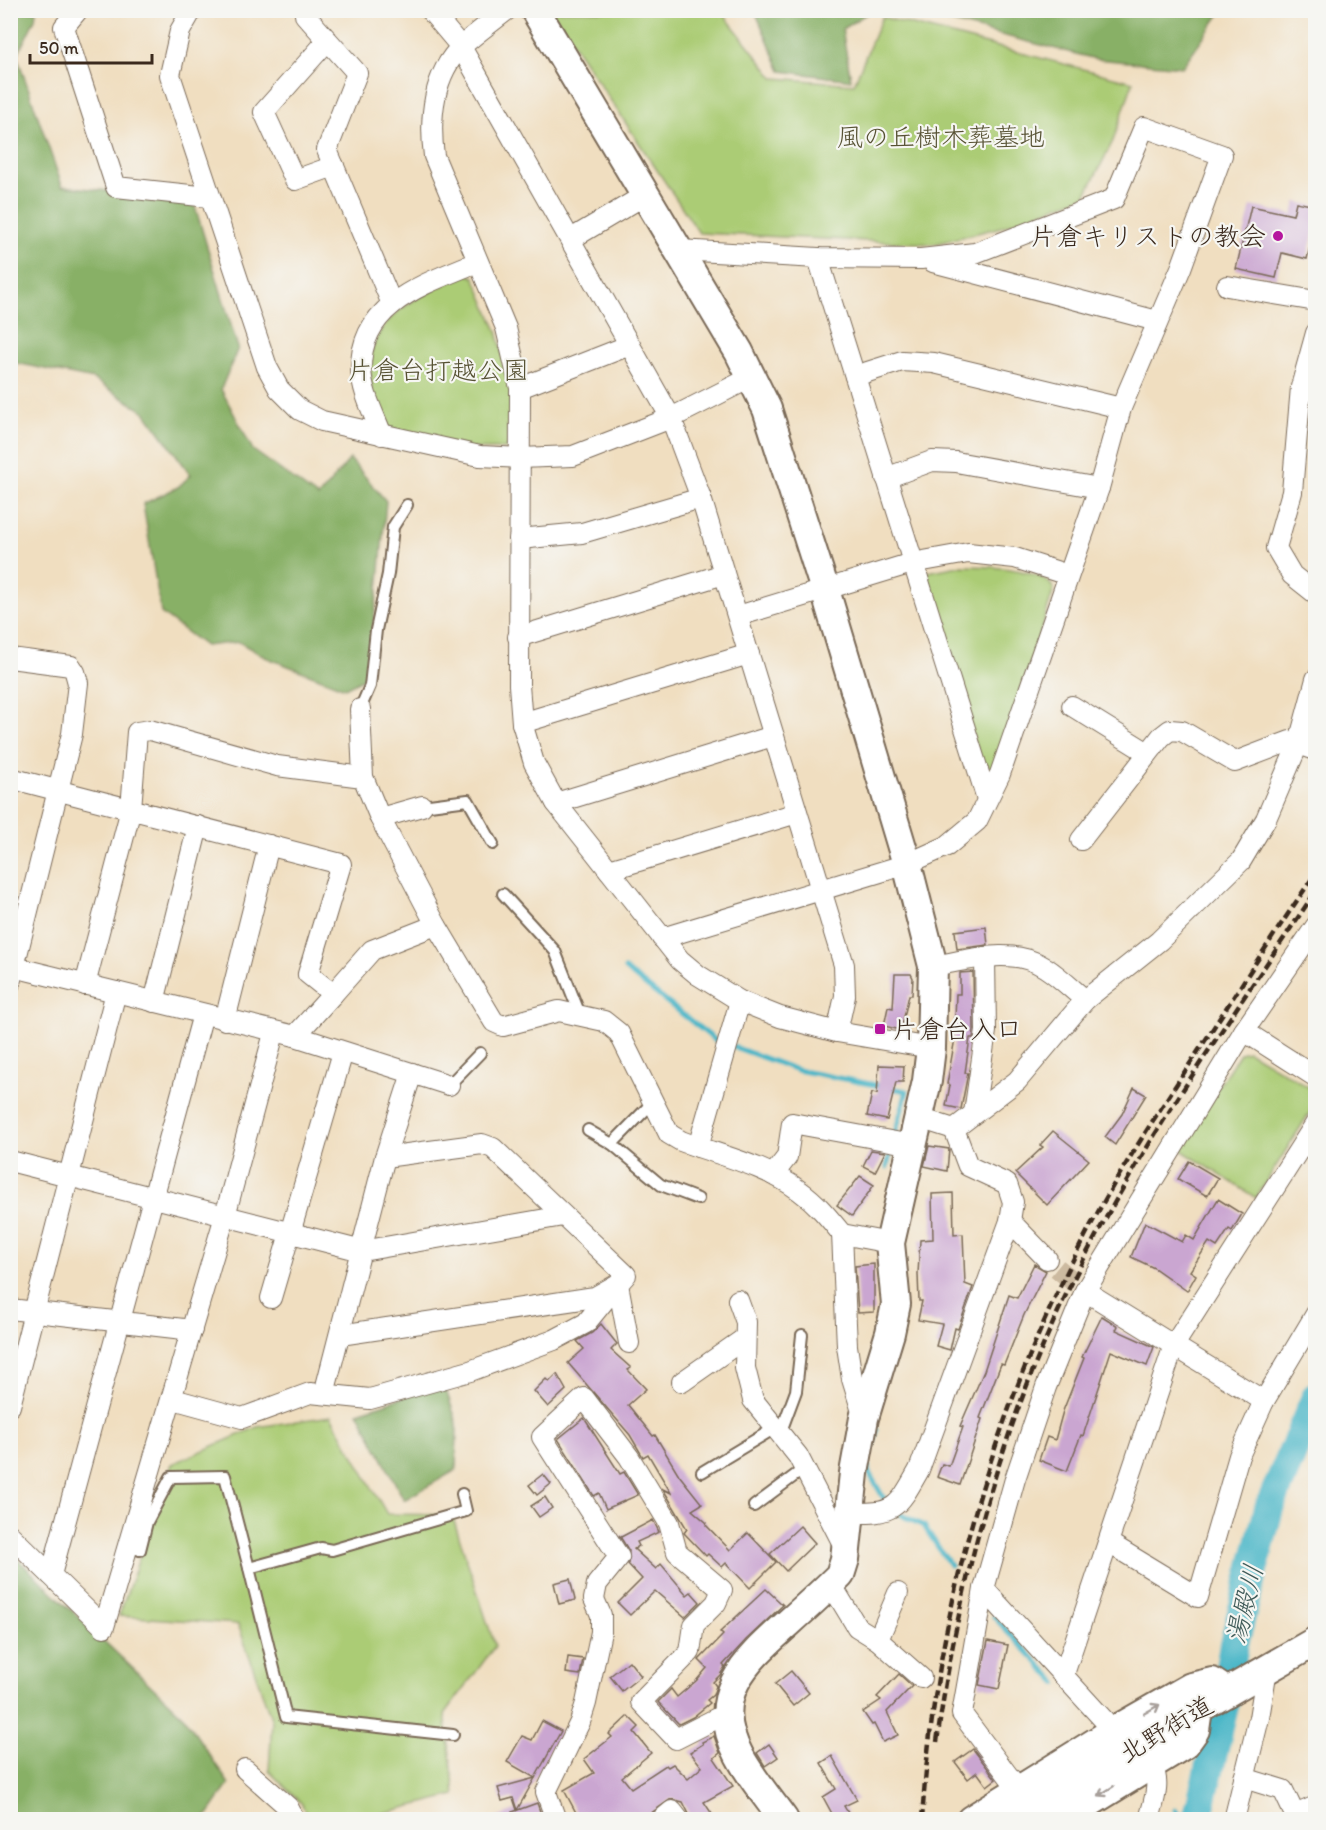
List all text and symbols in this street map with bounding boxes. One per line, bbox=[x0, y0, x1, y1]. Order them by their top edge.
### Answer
scale bar bbox=[30, 27, 152, 65]
text: 50 m bbox=[39, 37, 79, 59]
park label: 風の丘樹木葬墓地 bbox=[837, 121, 1045, 153]
place label: 片倉キリストの教会 bbox=[1030, 220, 1266, 252]
marker: 片倉キリストの教会 bbox=[1271, 229, 1285, 243]
park label: 片倉台打越公園 bbox=[347, 354, 529, 386]
place label: 片倉台入口 bbox=[892, 1013, 1022, 1045]
marker: 片倉台入口 bbox=[873, 1022, 887, 1036]
water label: 湯殿川 bbox=[1218, 1561, 1270, 1647]
street label: 北野街道 bbox=[1113, 1688, 1219, 1770]
one-way arrow bbox=[1143, 1703, 1161, 1714]
one-way arrow bbox=[1098, 1786, 1115, 1798]

